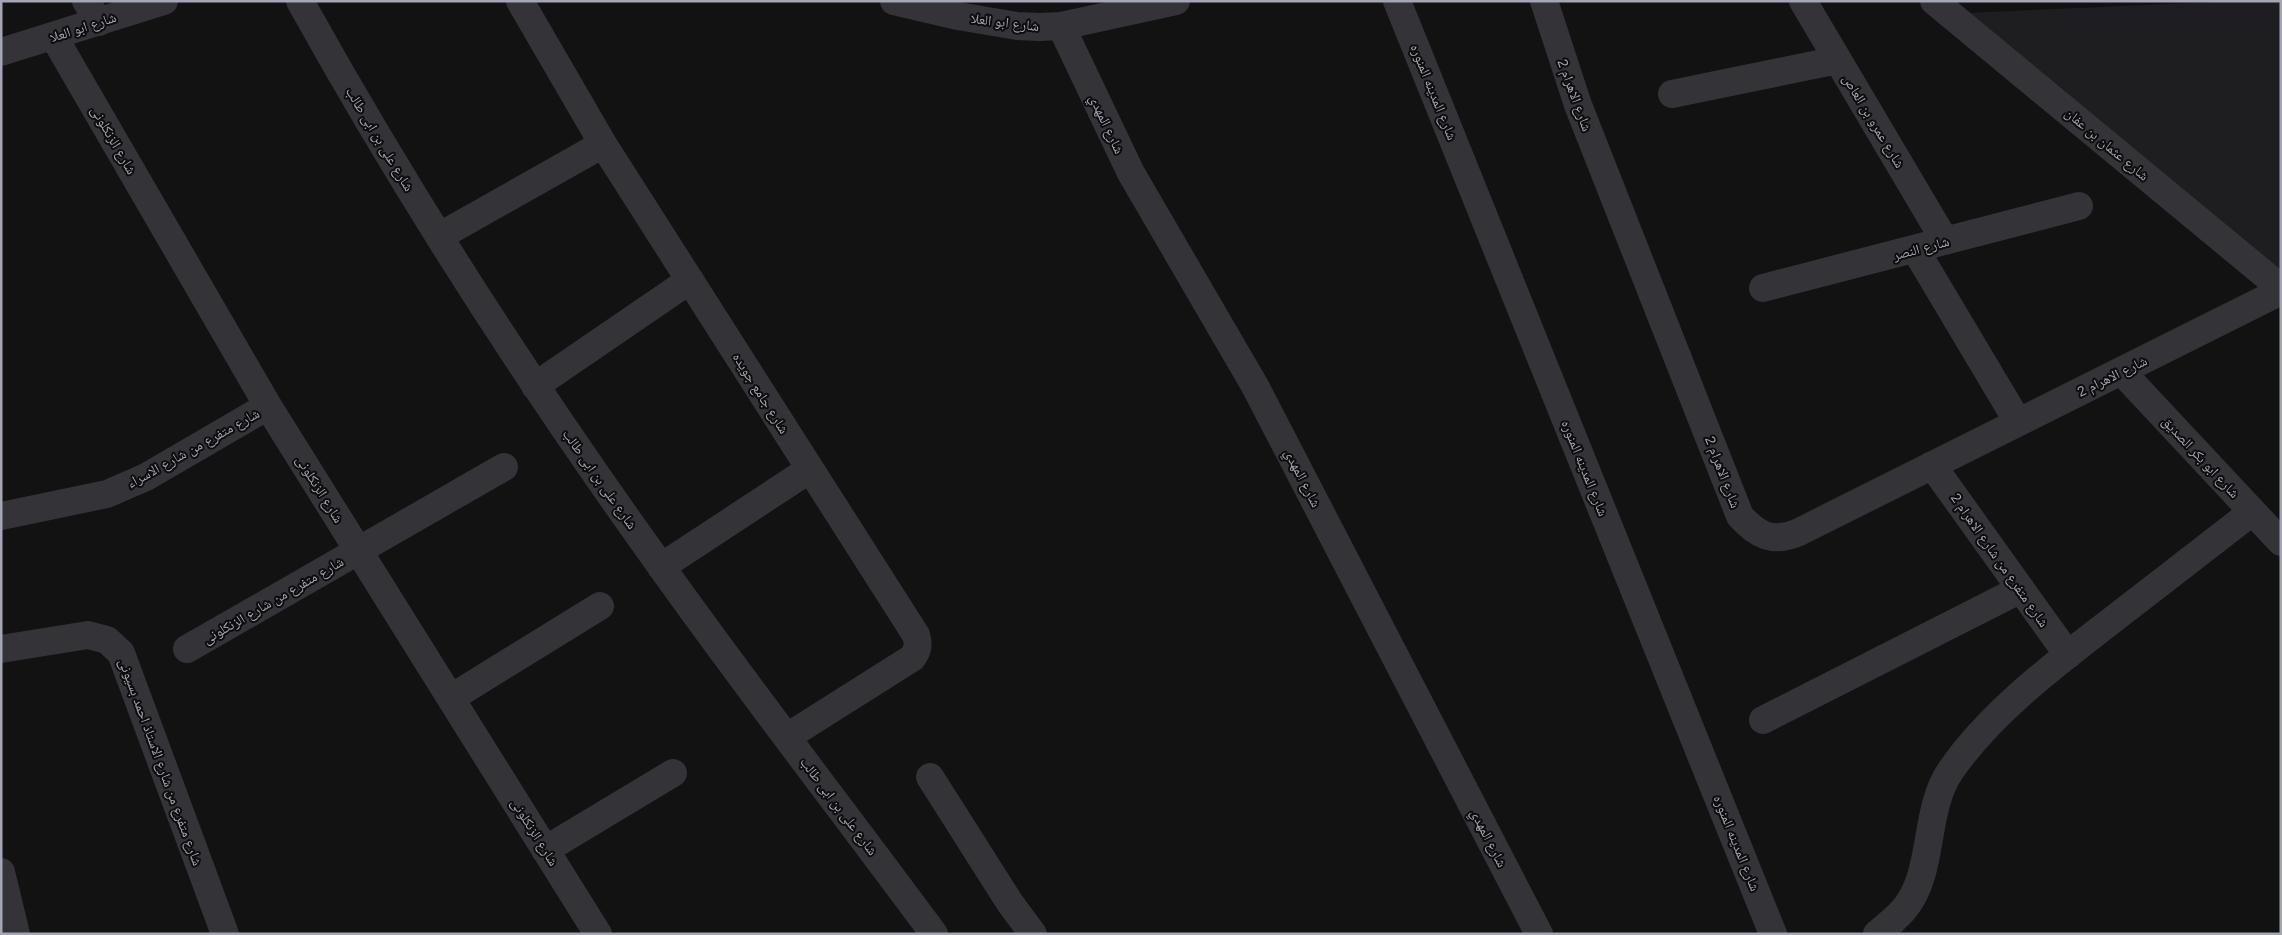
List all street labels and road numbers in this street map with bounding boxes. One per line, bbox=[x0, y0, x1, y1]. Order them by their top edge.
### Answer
street label: شارع ابو العلا bbox=[48, 9, 119, 47]
street label: شارع ابو العلا bbox=[970, 10, 1040, 36]
street label: شارع المدينه المنوره bbox=[1406, 42, 1461, 143]
street label: شارع الاهرام 2 bbox=[1553, 57, 1595, 134]
street label: شارع عمرو بن العاص bbox=[1838, 71, 1908, 172]
street label: شارع على بن ابى طالب bbox=[341, 84, 417, 195]
street label: شارع المهدي bbox=[1083, 92, 1128, 158]
street label: شارع الزنكلونى bbox=[86, 103, 140, 178]
street label: شارع عثمان بن عفان bbox=[2061, 104, 2152, 185]
street label: شارع النصر bbox=[1890, 233, 1951, 265]
street label: شارع جامع جويده bbox=[728, 350, 792, 438]
street label: شارع الاهرام 2 bbox=[2074, 352, 2150, 402]
street label: شارع متفرع من شارع الاسراء bbox=[124, 405, 263, 493]
street label: شارع ابو بكر الصديق bbox=[2158, 413, 2243, 502]
street label: شارع المدينه المنوره bbox=[1557, 418, 1612, 519]
street label: شارع على بن ابى طالب bbox=[558, 426, 640, 533]
street label: شارع الاهرام 2 bbox=[1700, 434, 1744, 511]
street label: شارع المهدي bbox=[1278, 446, 1324, 511]
street label: شارع الزنكلونى bbox=[291, 452, 347, 527]
street label: شارع متفرع من شارع الاهرام 2 bbox=[1946, 490, 2052, 631]
street label: شارع متفرع من شارع الزنكلونى bbox=[200, 553, 347, 649]
street label: شارع متفرع من شارع الاستاذ احمد بسيونى bbox=[114, 656, 206, 868]
street label: شارع على بن ابى طالب bbox=[795, 754, 881, 859]
street label: شارع المدينه المنوره bbox=[1709, 793, 1764, 894]
street label: شارع الزنكلونى bbox=[506, 795, 562, 870]
street label: شارع المهدي bbox=[1464, 806, 1510, 871]

